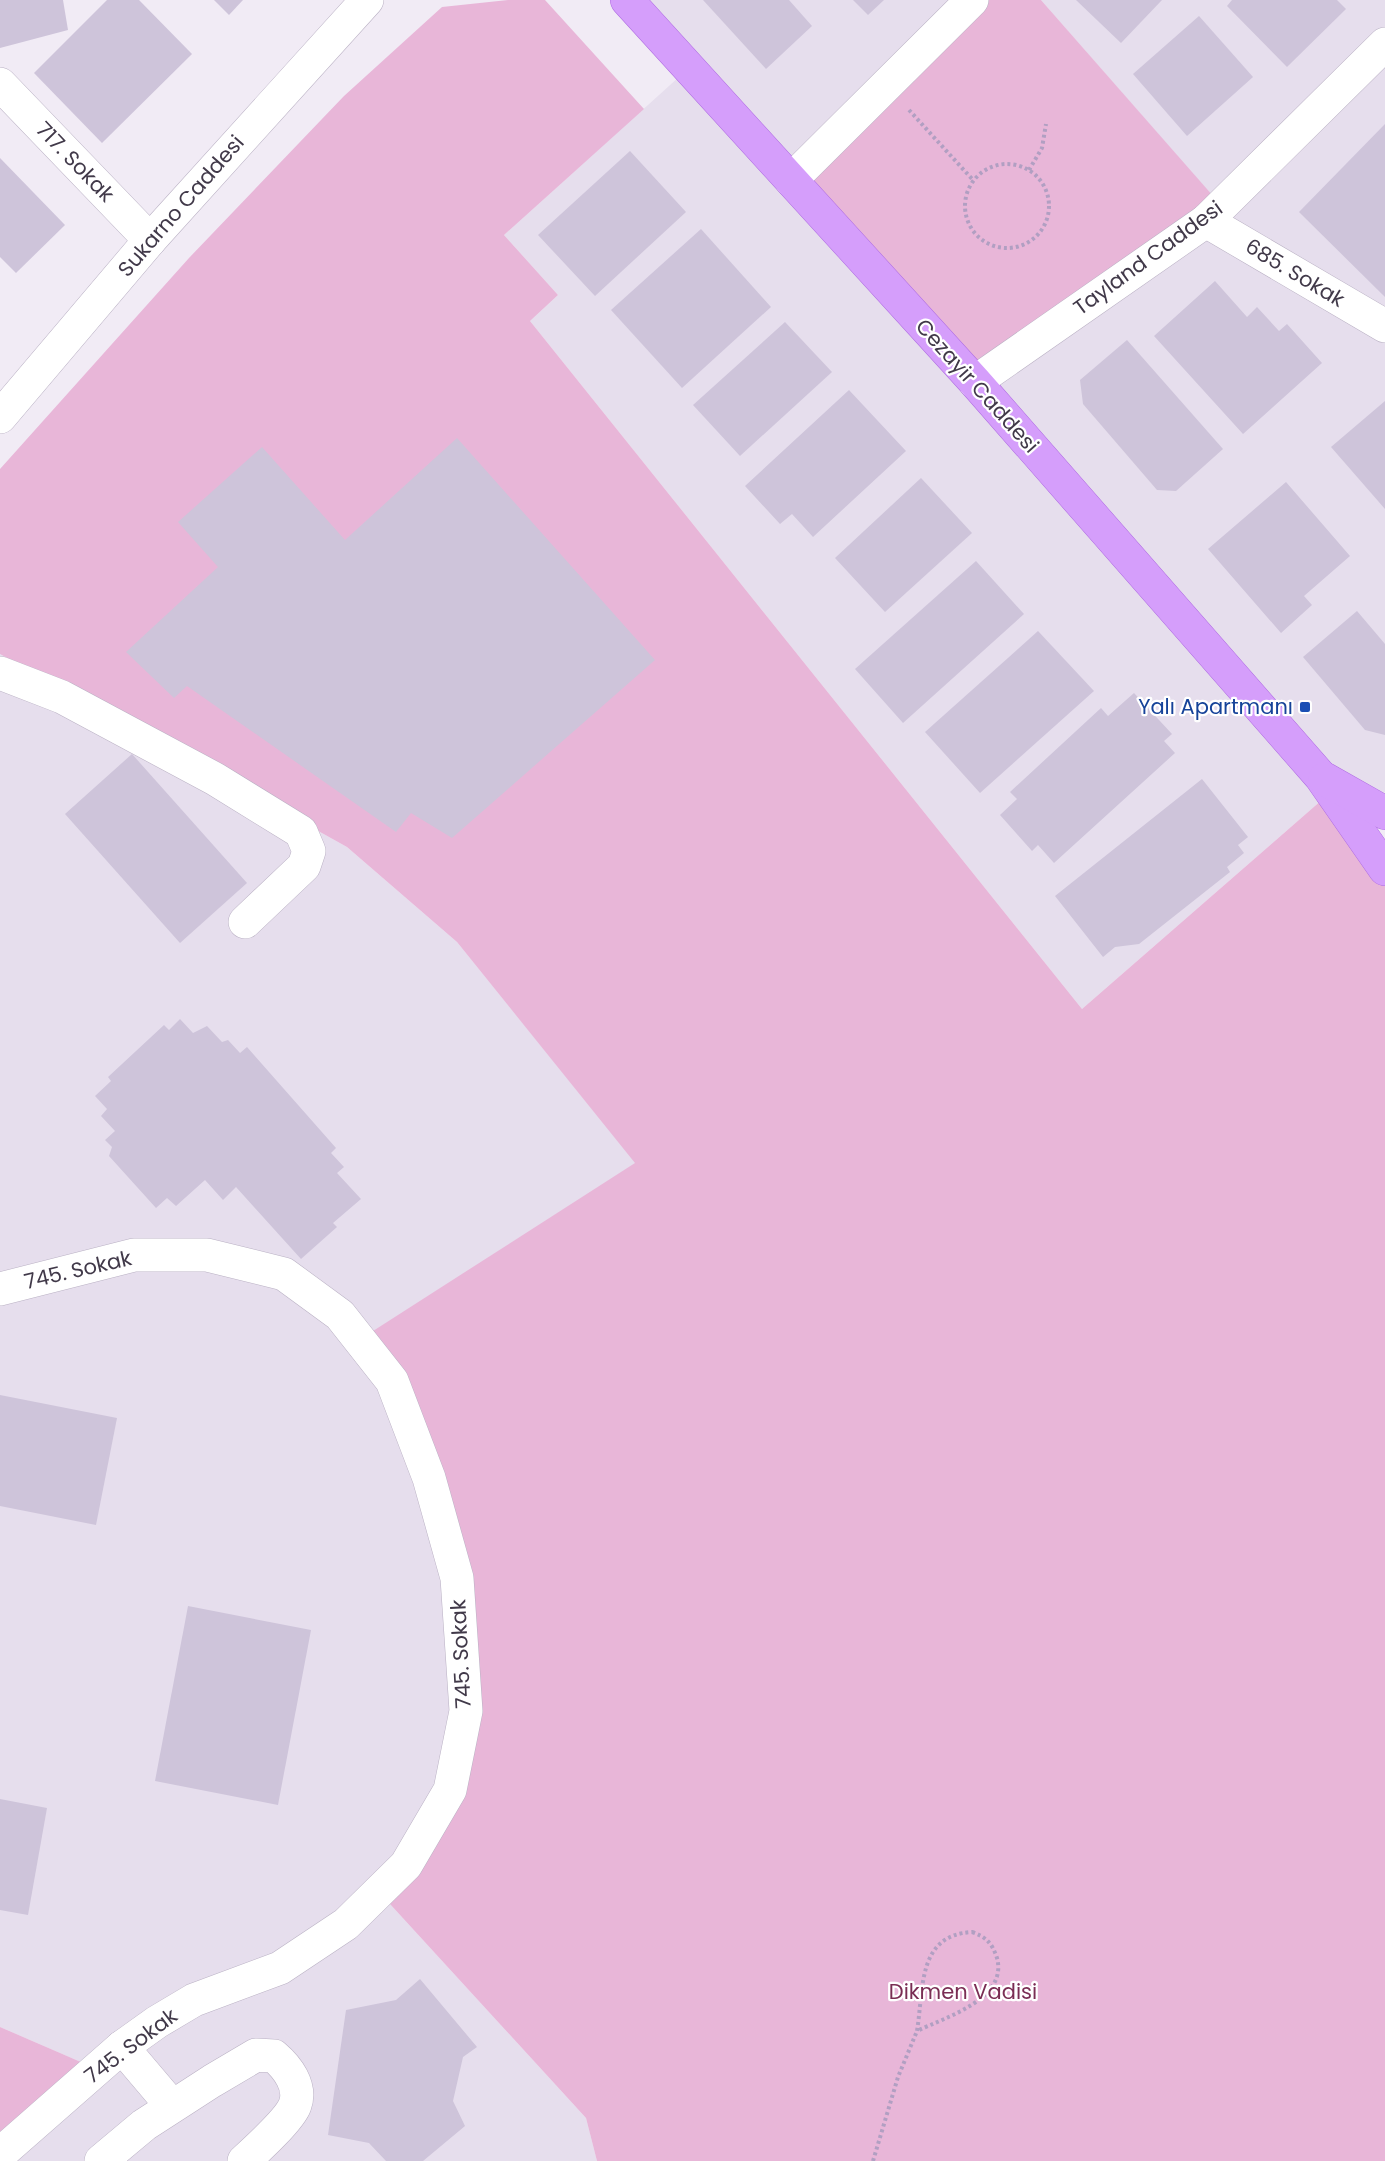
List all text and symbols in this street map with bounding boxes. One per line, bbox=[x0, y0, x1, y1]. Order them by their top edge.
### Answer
street label: 717. Sokak bbox=[30, 115, 121, 208]
street label: Sukarno Caddesi bbox=[111, 129, 250, 283]
street label: Tayland Caddesi bbox=[1067, 194, 1228, 322]
street label: 685. Sokak bbox=[1240, 231, 1351, 314]
street label: Cezayir Caddesi bbox=[909, 312, 1045, 459]
place label: Yalı Apartmanı bbox=[1138, 692, 1293, 721]
marker: Yalı Apartmanı bbox=[1298, 700, 1312, 714]
street label: 745. Sokak bbox=[21, 1243, 135, 1296]
street label: 745. Sokak bbox=[443, 1598, 478, 1709]
park label: Dikmen Vadisi bbox=[889, 1977, 1037, 2006]
street label: 745. Sokak bbox=[78, 2001, 183, 2090]

